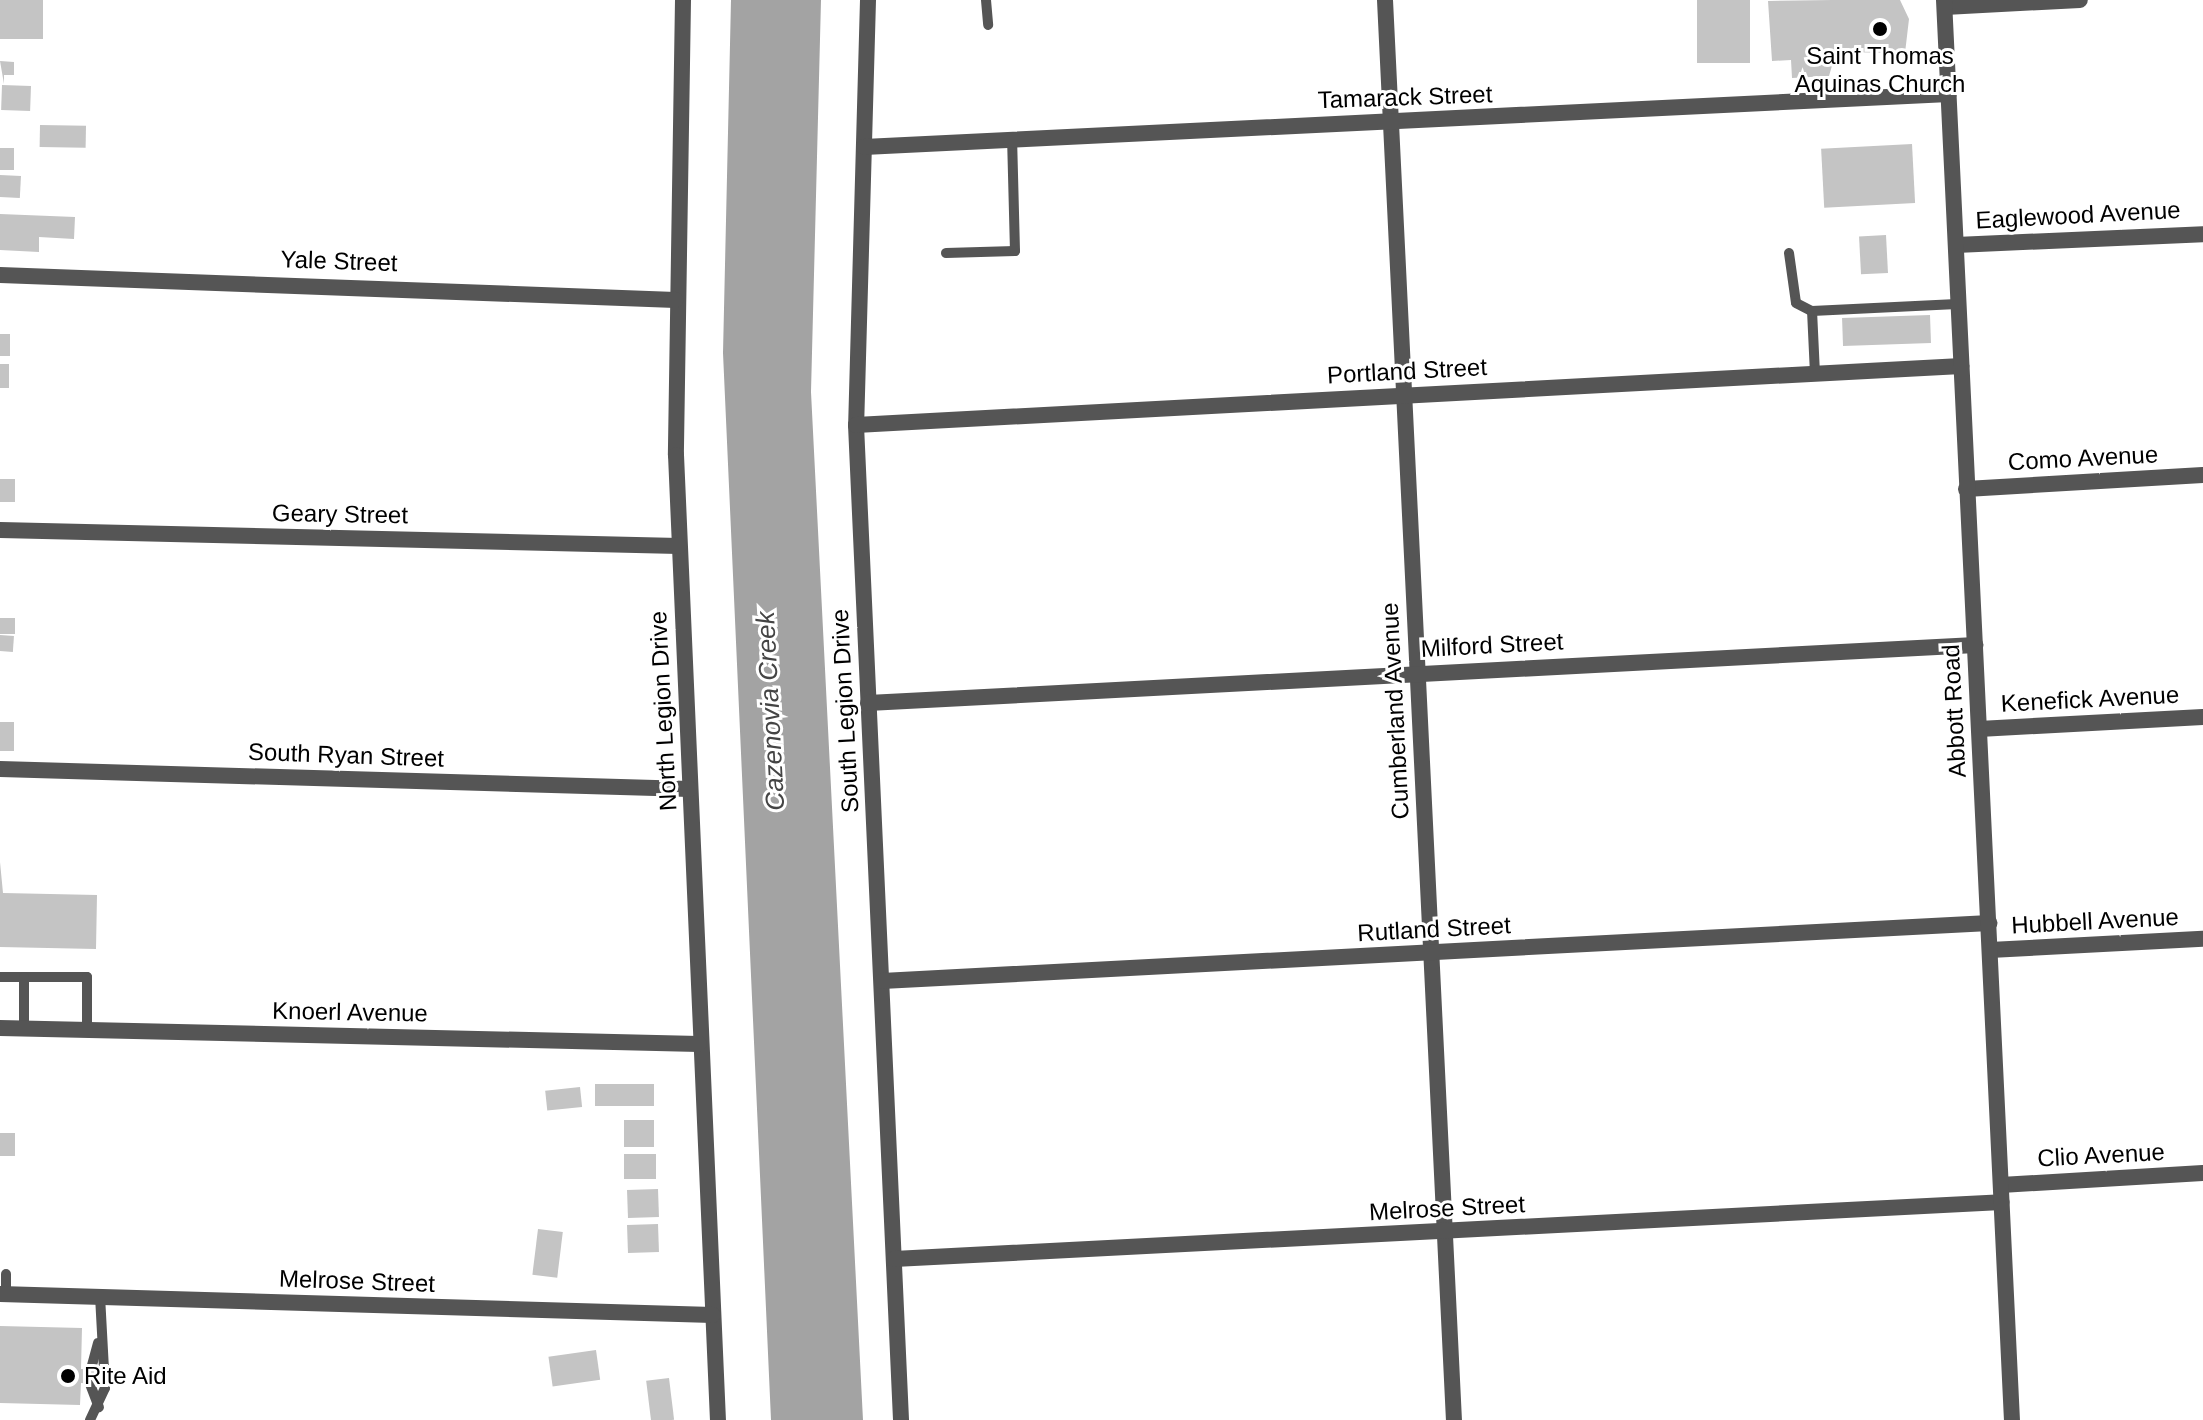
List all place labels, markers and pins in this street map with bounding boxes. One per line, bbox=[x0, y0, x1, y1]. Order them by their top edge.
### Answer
marker: Saint Thomas Aquinas Church bbox=[1871, 20, 1889, 38]
place label: Saint Thomas Aquinas Church bbox=[1795, 42, 1965, 98]
place label: Rite Aid bbox=[84, 1362, 168, 1390]
marker: Rite Aid bbox=[59, 1367, 77, 1385]

